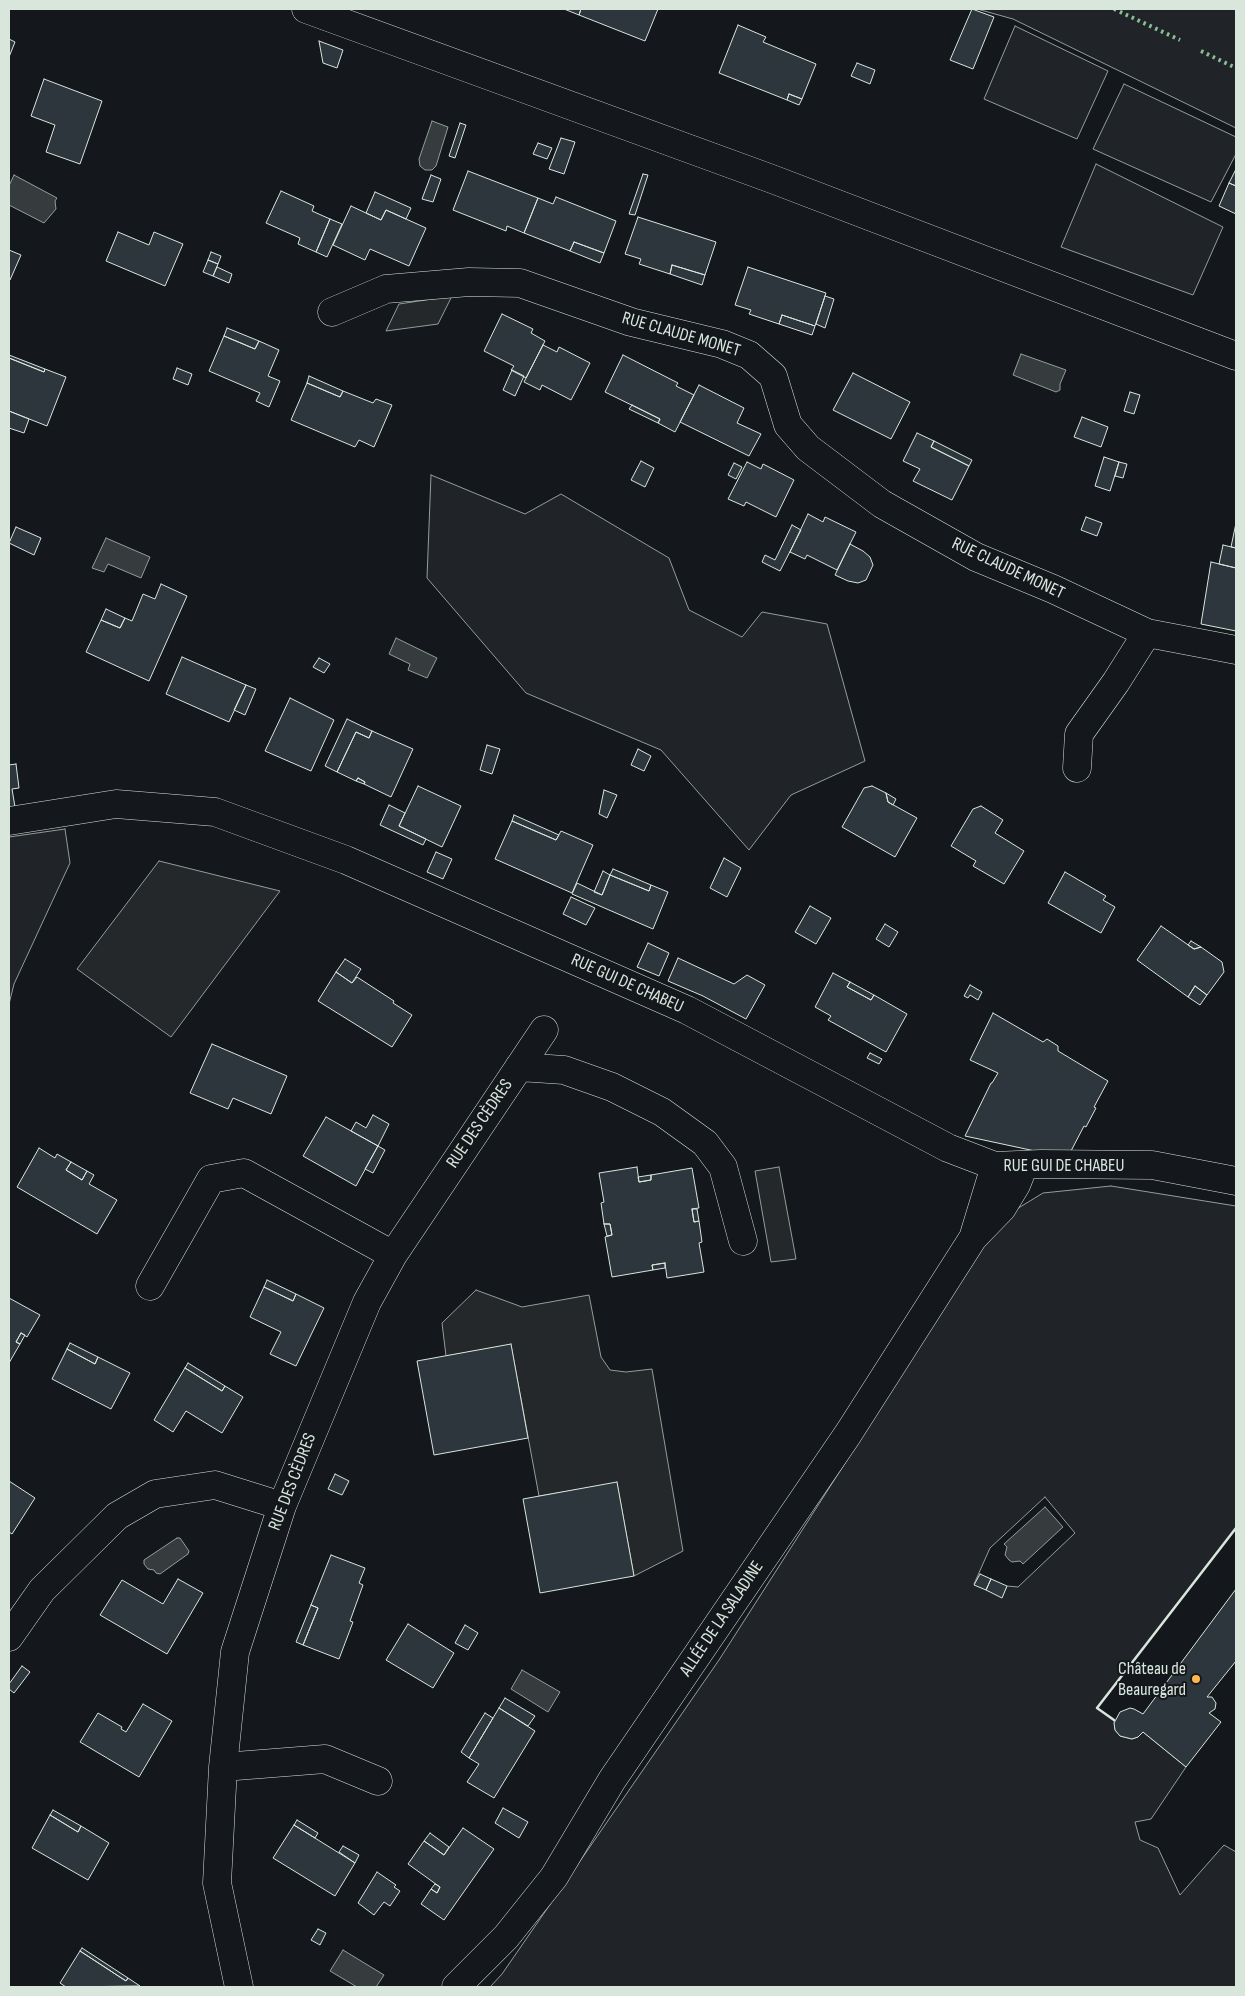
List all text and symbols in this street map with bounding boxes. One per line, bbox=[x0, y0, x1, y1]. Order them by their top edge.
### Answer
street label: RUE CLAUDE MONET bbox=[619, 308, 743, 362]
street label: RUE CLAUDE MONET bbox=[948, 533, 1068, 605]
street label: RUE GUI DE CHABEU bbox=[567, 950, 687, 1018]
street label: RUE DES CÈDRES bbox=[442, 1075, 518, 1173]
street label: RUE GUI DE CHABEU bbox=[1004, 1155, 1124, 1177]
street label: RUE DES CÈDRES bbox=[265, 1430, 321, 1534]
street label: ALLÉE DE LA SALADINE bbox=[675, 1557, 769, 1681]
place label: Château de Beauregard bbox=[1118, 1658, 1186, 1700]
marker: Château de Beauregard bbox=[1190, 1673, 1202, 1685]

